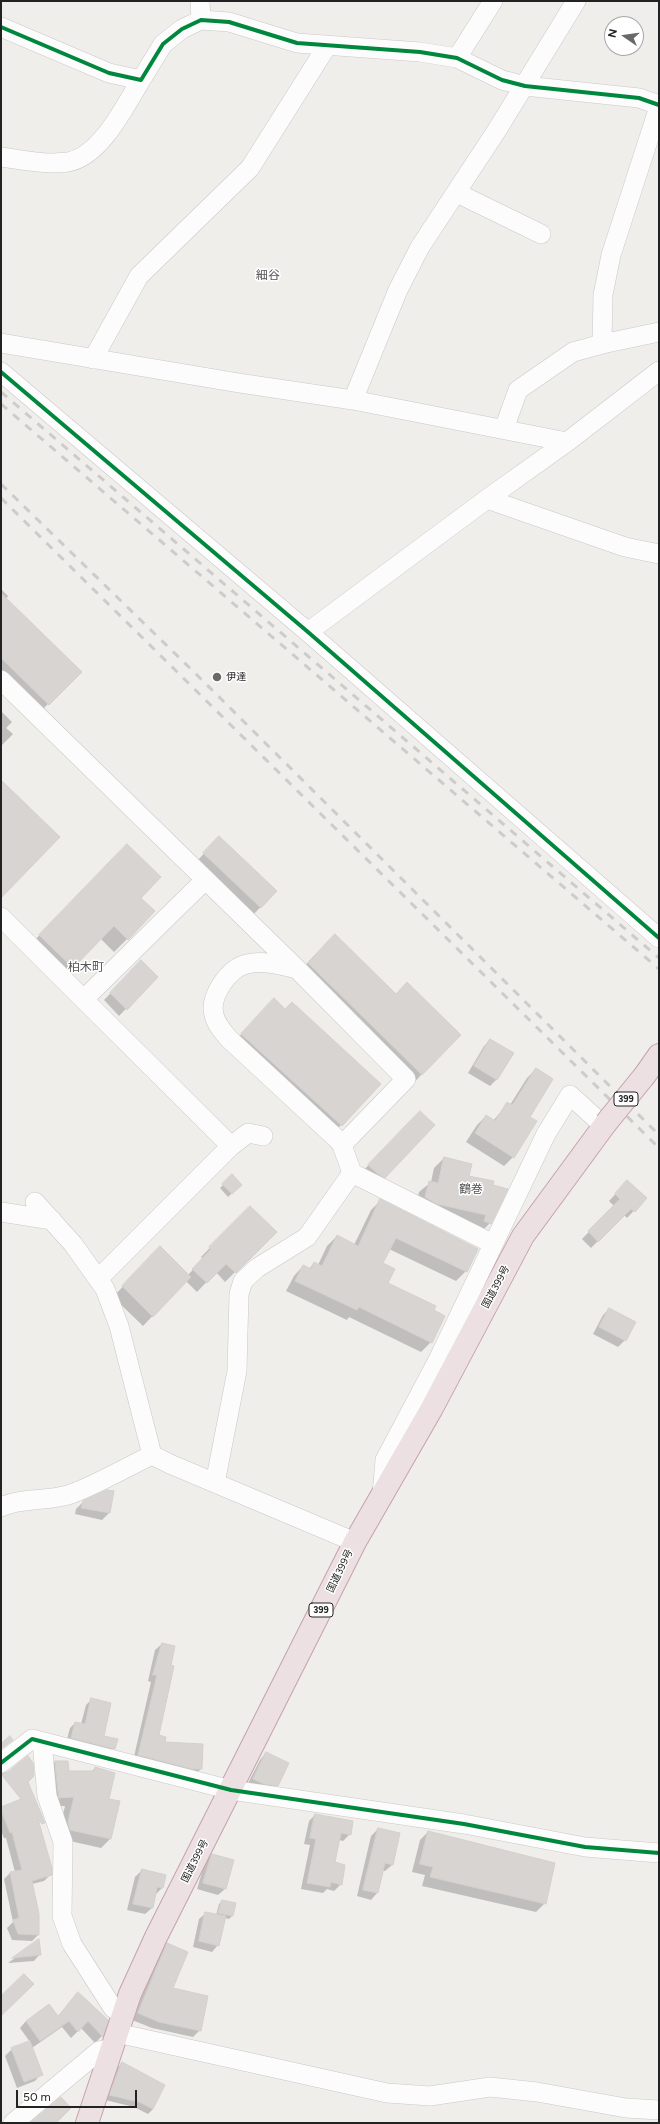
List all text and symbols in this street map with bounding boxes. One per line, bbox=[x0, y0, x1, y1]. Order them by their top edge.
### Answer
north arrow bbox=[604, 16, 644, 56]
text: N bbox=[606, 28, 620, 39]
district label: 細谷 bbox=[256, 268, 280, 282]
marker: 伊達 bbox=[211, 671, 223, 683]
place label: 伊達 bbox=[226, 671, 246, 683]
district label: 柏木町 bbox=[68, 960, 104, 974]
road number: 399 bbox=[614, 1092, 638, 1106]
district label: 鶴巻 bbox=[459, 1182, 483, 1196]
street label: 国道399号 bbox=[480, 1264, 512, 1310]
street label: 国道399号 bbox=[324, 1547, 356, 1595]
road number: 399 bbox=[309, 1603, 333, 1617]
street label: 国道399号 bbox=[179, 1837, 211, 1885]
scale bar bbox=[18, 2082, 139, 2108]
text: 50 m bbox=[23, 2090, 51, 2104]

